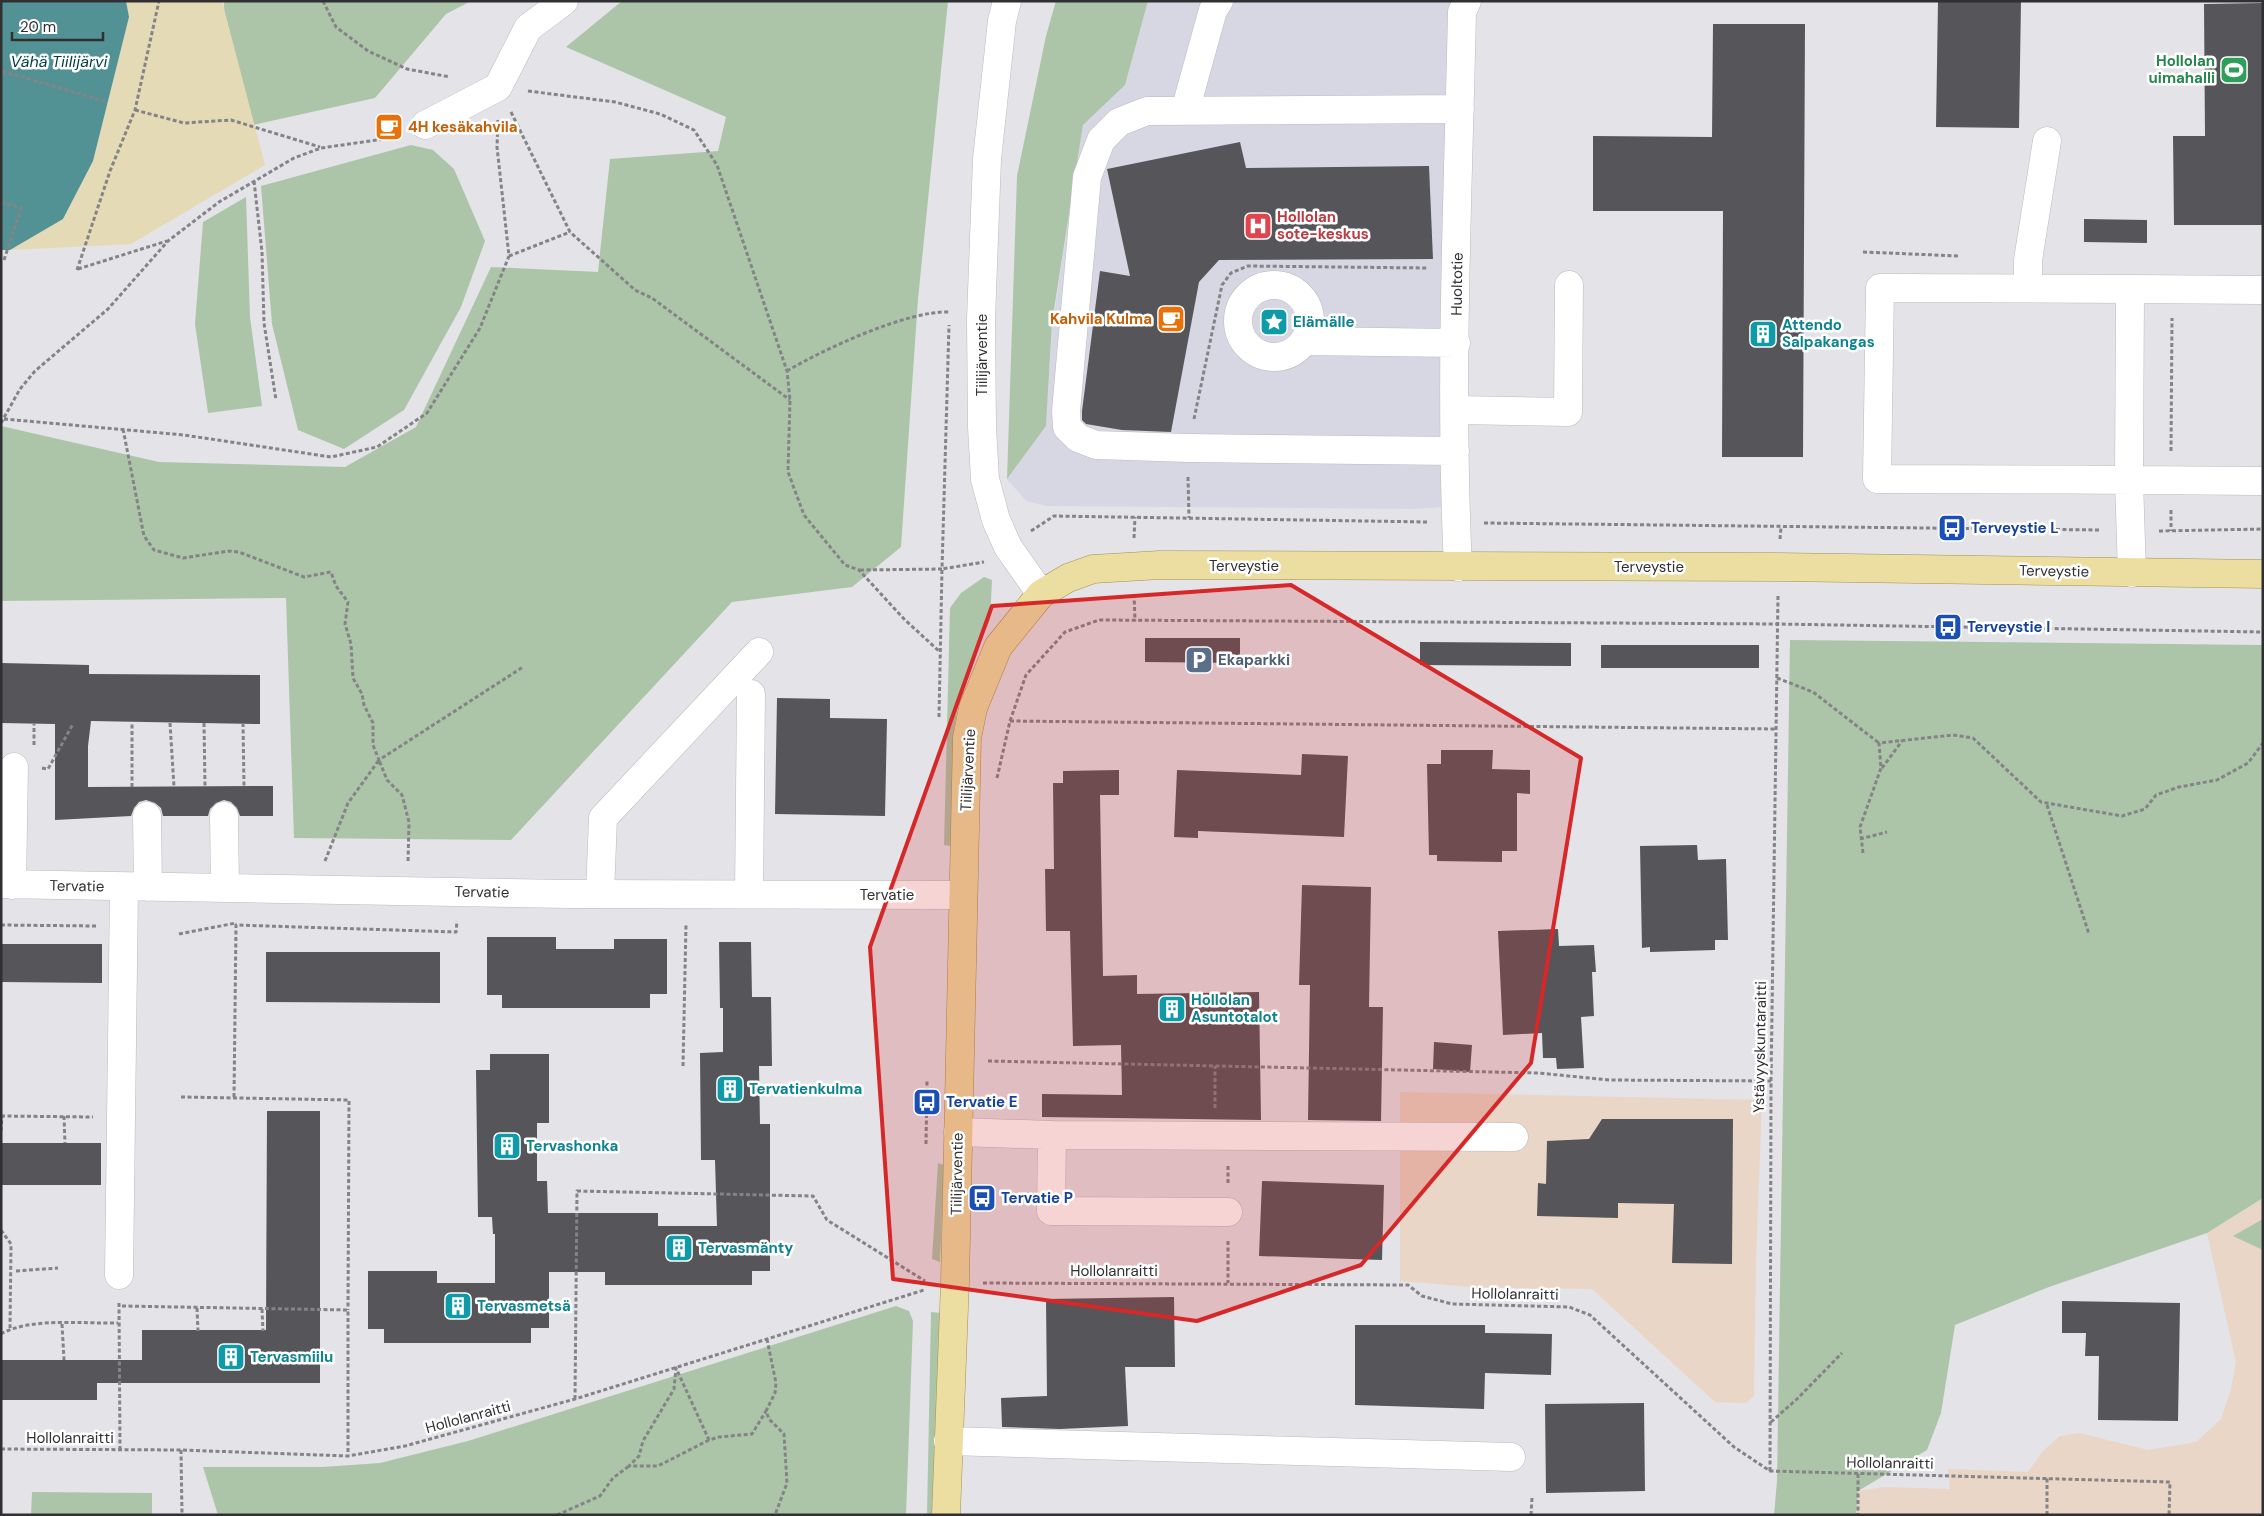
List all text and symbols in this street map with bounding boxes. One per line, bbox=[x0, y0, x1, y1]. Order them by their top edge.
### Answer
scale bar bbox=[12, 10, 104, 42]
text: 20 m bbox=[20, 17, 56, 37]
water label: Vähä Tiilijärvi bbox=[11, 51, 109, 72]
place label: Hollolan uimahalli bbox=[2149, 51, 2215, 88]
sports icon: Hollolan uimahalli bbox=[2219, 55, 2249, 85]
cafe icon: 4H kesäkahvila bbox=[374, 112, 404, 142]
place label: 4H kesäkahvila bbox=[408, 117, 518, 137]
place label: Hollolan sote-keskus bbox=[1277, 207, 1369, 244]
hospital icon: Hollolan sote-keskus bbox=[1243, 211, 1273, 241]
street label: Huoltotie bbox=[1446, 252, 1468, 316]
cafe icon: Kahvila Kulma bbox=[1156, 304, 1186, 334]
place icon: Elämälle bbox=[1259, 307, 1289, 337]
place label: Kahvila Kulma bbox=[1050, 309, 1152, 329]
place label: Elämälle bbox=[1293, 312, 1355, 332]
street label: Tiilijärventie bbox=[972, 314, 992, 396]
place label: Attendo Salpakangas bbox=[1782, 315, 1875, 352]
building icon: Attendo Salpakangas bbox=[1748, 319, 1778, 349]
bus stop icon: Terveystie L bbox=[1937, 513, 1967, 543]
place label: Terveystie L bbox=[1971, 518, 2059, 538]
street label: Terveystie bbox=[1209, 556, 1279, 576]
street label: Terveystie bbox=[1614, 557, 1684, 577]
street label: Terveystie bbox=[2019, 560, 2089, 582]
bus stop icon: Terveystie I bbox=[1933, 612, 1963, 642]
place label: Terveystie I bbox=[1967, 617, 2050, 637]
parking icon: Ekaparkki bbox=[1184, 645, 1214, 675]
place label: Ekaparkki bbox=[1218, 650, 1290, 670]
street label: Tiilijärventie bbox=[956, 728, 980, 812]
street label: Tervatie bbox=[50, 876, 104, 896]
street label: Tervatie bbox=[455, 882, 509, 902]
street label: Tervatie bbox=[860, 885, 914, 905]
street label: Ystävyyskuntaraitti bbox=[1749, 981, 1771, 1113]
place label: Hollolan Asuntotalot bbox=[1191, 990, 1278, 1027]
building icon: Hollolan Asuntotalot bbox=[1157, 994, 1187, 1024]
building icon: Tervatienkulma bbox=[715, 1074, 745, 1104]
place label: Tervatienkulma bbox=[749, 1079, 862, 1099]
bus stop icon: Tervatie E bbox=[912, 1087, 942, 1117]
place label: Tervatie E bbox=[946, 1092, 1017, 1112]
building icon: Tervashonka bbox=[492, 1131, 522, 1161]
street label: Tiilijärventie bbox=[946, 1133, 968, 1215]
place label: Tervashonka bbox=[526, 1136, 618, 1156]
bus stop icon: Tervatie P bbox=[967, 1183, 997, 1213]
place label: Tervatie P bbox=[1001, 1188, 1073, 1208]
building icon: Tervasmänty bbox=[664, 1233, 694, 1263]
place label: Tervasmänty bbox=[698, 1238, 793, 1258]
street label: Hollolanraitti bbox=[1070, 1261, 1158, 1281]
street label: Hollolanraitti bbox=[1471, 1283, 1559, 1305]
building icon: Tervasmetsä bbox=[443, 1291, 473, 1321]
place label: Tervasmetsä bbox=[477, 1296, 571, 1316]
building icon: Tervasmiilu bbox=[216, 1342, 246, 1372]
place label: Tervasmiilu bbox=[250, 1347, 333, 1367]
street label: Hollolanraitti bbox=[423, 1396, 513, 1438]
street label: Hollolanraitti bbox=[26, 1428, 114, 1448]
street label: Hollolanraitti bbox=[1846, 1452, 1934, 1474]

